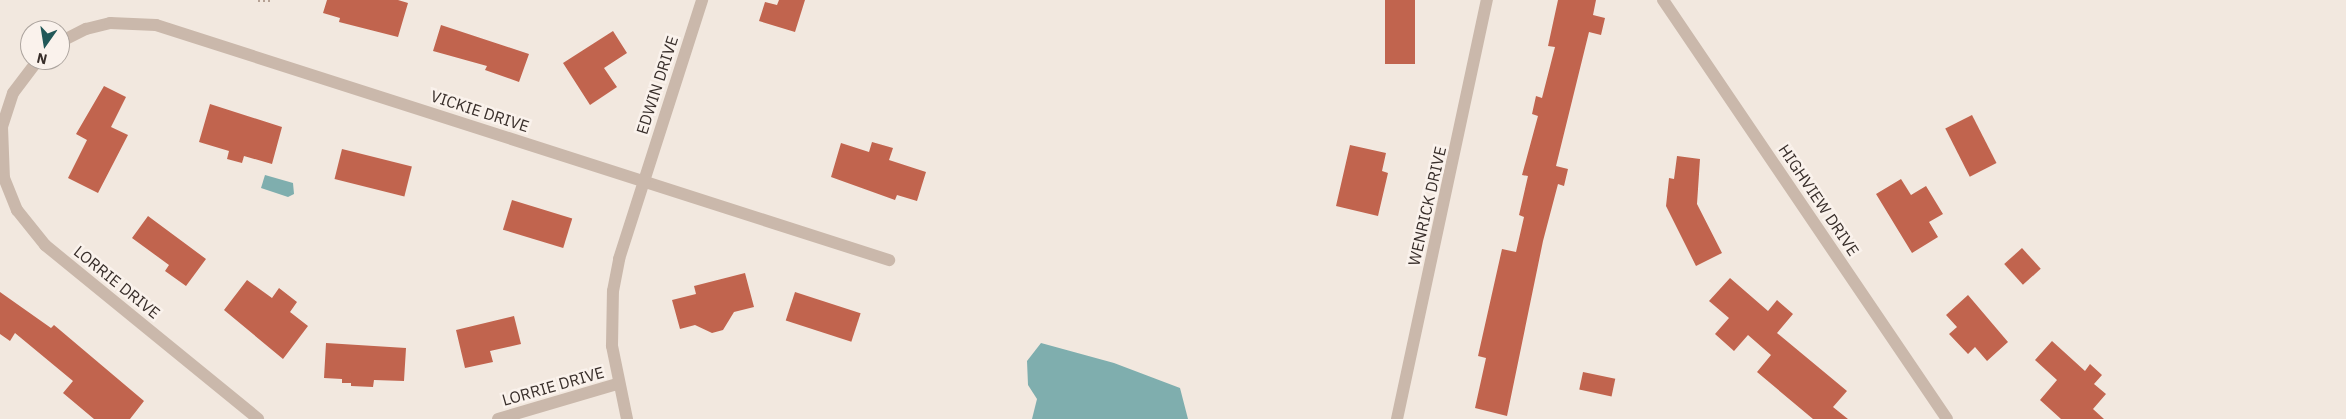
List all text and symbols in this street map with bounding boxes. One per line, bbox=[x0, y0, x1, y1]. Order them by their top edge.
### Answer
north arrow bbox=[20, 20, 70, 70]
street label: EDWIN DRIVE bbox=[632, 33, 682, 137]
text: N bbox=[35, 49, 49, 69]
street label: VICKIE DRIVE bbox=[428, 86, 532, 136]
street label: HIGHVIEW DRIVE bbox=[1775, 141, 1863, 259]
street label: WENRICK DRIVE bbox=[1404, 144, 1450, 268]
street label: LORRIE DRIVE bbox=[70, 241, 164, 323]
street label: LORRIE DRIVE bbox=[500, 362, 606, 410]

